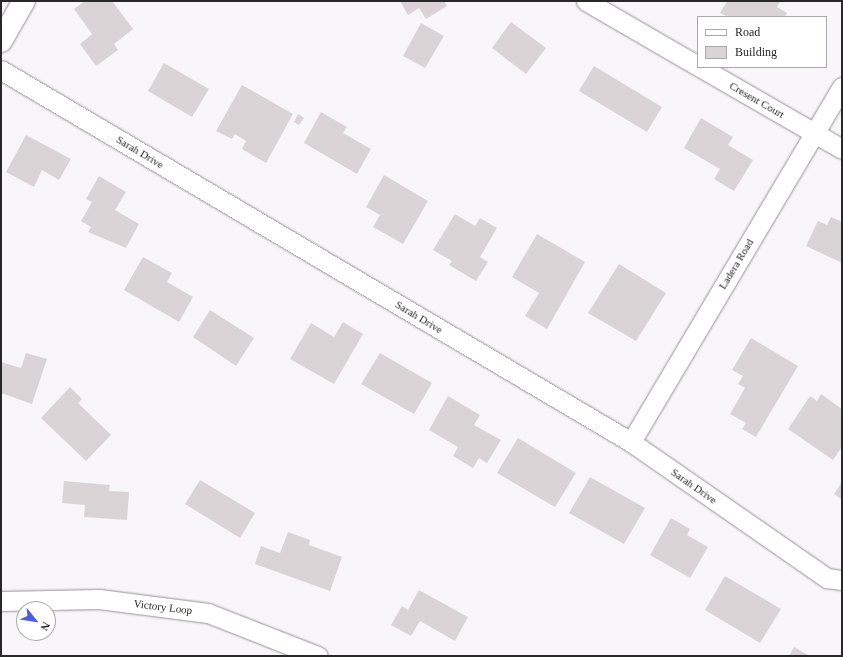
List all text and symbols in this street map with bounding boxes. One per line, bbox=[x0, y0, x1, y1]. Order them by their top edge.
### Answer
legend bbox=[697, 16, 827, 68]
text: Road bbox=[735, 25, 760, 39]
text: Building bbox=[735, 45, 777, 59]
street label: Cresent Court bbox=[727, 79, 787, 121]
street label: Sarah Drive bbox=[114, 133, 166, 171]
street label: Ladera Road bbox=[716, 236, 756, 292]
street label: Sarah Drive bbox=[393, 298, 445, 336]
street label: Sarah Drive bbox=[669, 465, 719, 507]
street label: Victory Loop bbox=[133, 597, 193, 617]
north arrow bbox=[16, 601, 56, 641]
text: N bbox=[38, 620, 53, 633]

